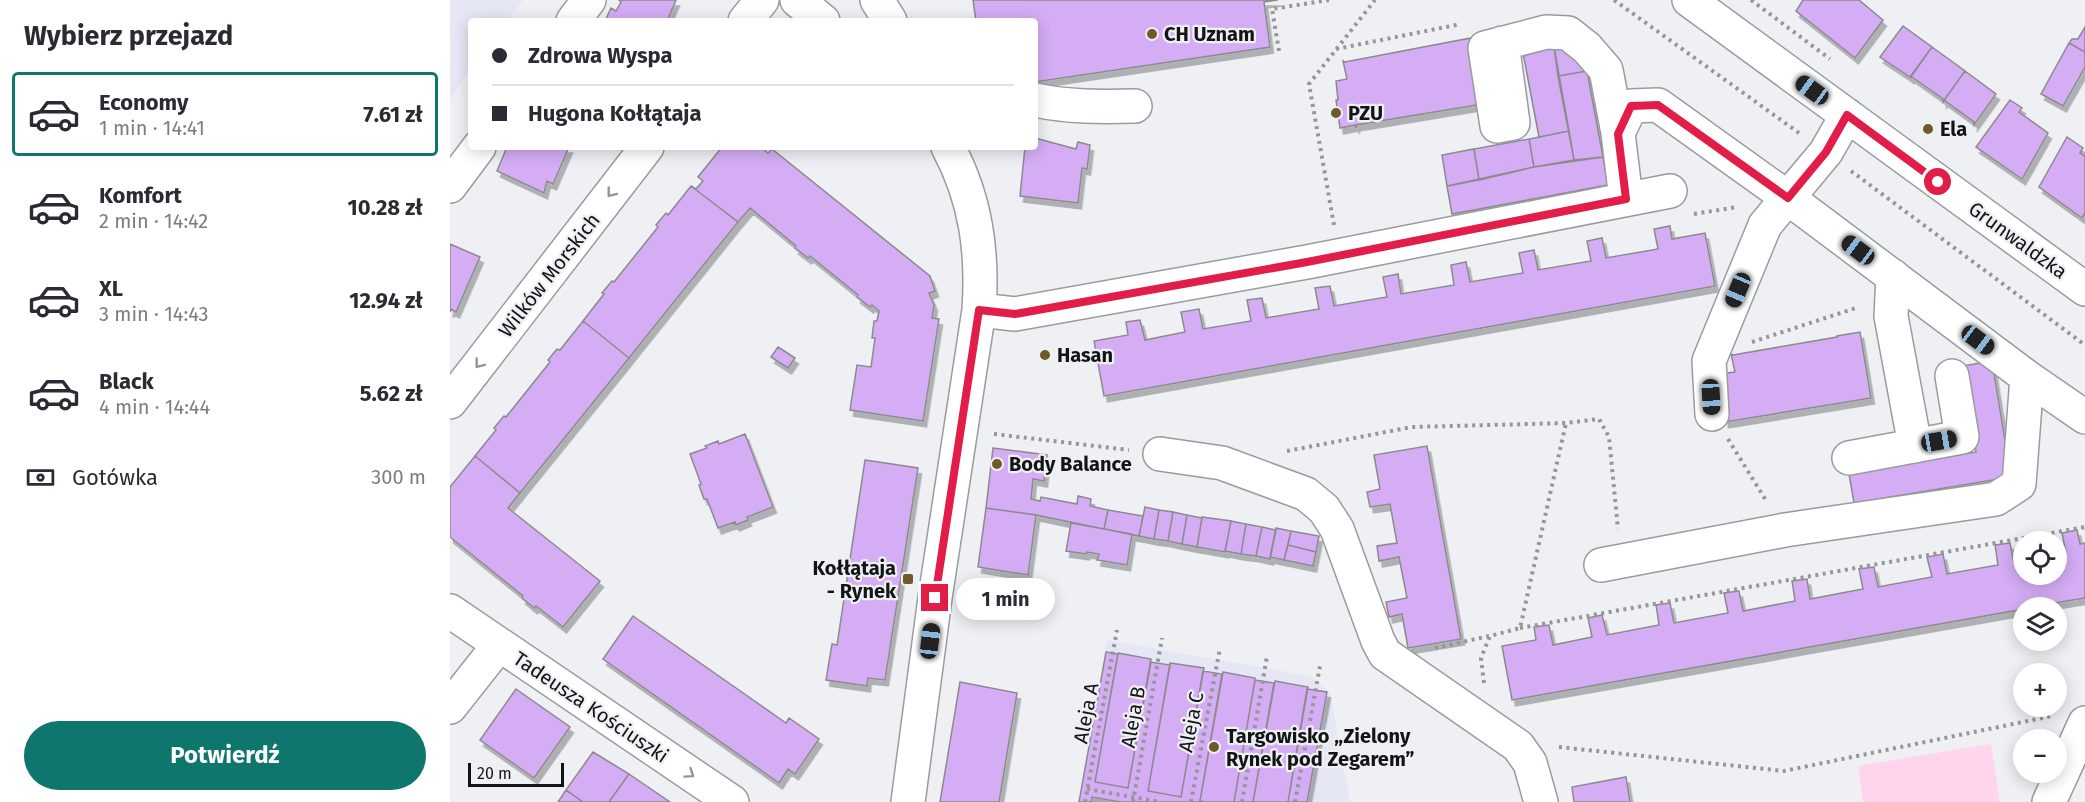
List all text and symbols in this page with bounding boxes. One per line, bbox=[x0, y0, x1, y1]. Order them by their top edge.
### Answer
text: Wybierz przejazd bbox=[24, 20, 233, 52]
place label: CH Uznam bbox=[1164, 22, 1255, 46]
marker: CH Uznam bbox=[1145, 27, 1159, 41]
text: Zdrowa Wyspa bbox=[528, 42, 673, 69]
car bbox=[1792, 72, 1832, 108]
icon: car bbox=[27, 87, 81, 141]
text: Economy bbox=[99, 89, 188, 116]
text: Hugona Kołłątaja bbox=[528, 100, 702, 127]
text: 7.61 zł bbox=[363, 101, 423, 128]
place label: PZU bbox=[1348, 101, 1383, 125]
marker: PZU bbox=[1329, 106, 1343, 120]
text: 1 min · 14:41 bbox=[99, 116, 205, 140]
place label: Ela bbox=[1940, 117, 1967, 141]
marker: Ela bbox=[1921, 122, 1935, 136]
route start bbox=[1924, 168, 1951, 195]
icon: car bbox=[27, 180, 81, 234]
text: Komfort bbox=[99, 182, 182, 209]
one-way arrow bbox=[608, 187, 619, 198]
text: 10.28 zł bbox=[348, 194, 423, 221]
street label: Grunwaldzka bbox=[1964, 196, 2072, 284]
street label: Wilków Morskich bbox=[493, 208, 605, 342]
text: 2 min · 14:42 bbox=[99, 209, 208, 233]
car bbox=[1838, 232, 1878, 268]
car bbox=[1723, 270, 1753, 310]
icon: car bbox=[27, 273, 81, 327]
text: XL bbox=[99, 275, 123, 302]
text: 12.94 zł bbox=[349, 287, 423, 314]
text: 3 min · 14:43 bbox=[99, 302, 208, 326]
car bbox=[1958, 322, 1998, 358]
place label: Hasan bbox=[1057, 343, 1113, 367]
marker: Hasan bbox=[1038, 348, 1052, 362]
one-way arrow bbox=[476, 358, 487, 369]
icon: car bbox=[27, 366, 81, 420]
text: Black bbox=[99, 368, 154, 395]
car bbox=[1701, 379, 1721, 415]
text: 5.62 zł bbox=[360, 380, 423, 407]
text: 4 min · 14:44 bbox=[99, 395, 210, 419]
car bbox=[1920, 429, 1958, 453]
place label: Body Balance bbox=[1009, 452, 1132, 476]
marker: Body Balance bbox=[990, 457, 1004, 471]
icon: cash bbox=[24, 461, 57, 494]
text: Gotówka bbox=[72, 464, 158, 491]
text: 300 m bbox=[371, 465, 426, 489]
map controls bbox=[2013, 531, 2067, 783]
button: locate bbox=[2013, 531, 2067, 585]
place label: Kołłątaja - Rynek bbox=[812, 556, 897, 603]
marker: Kołłątaja - Rynek bbox=[901, 572, 915, 586]
callout: 1 min bbox=[956, 577, 1055, 619]
route end bbox=[921, 584, 948, 611]
text: 1 min bbox=[981, 587, 1030, 611]
button: layers bbox=[2013, 597, 2067, 651]
car bbox=[919, 622, 941, 660]
street label: Tadeusza Kościuszki bbox=[509, 646, 673, 768]
button: + bbox=[2013, 663, 2067, 717]
street label: Aleja A bbox=[1068, 680, 1104, 745]
street label: Aleja B bbox=[1116, 684, 1150, 750]
street label: Aleja C bbox=[1173, 690, 1209, 754]
button: Potwierdź bbox=[24, 721, 426, 790]
place label: Targowisko „Zielony Rynek pod Zegarem” bbox=[1226, 724, 1415, 771]
button: − bbox=[2013, 729, 2067, 783]
marker: Targowisko „Zielony Rynek pod Zegarem” bbox=[1207, 740, 1221, 754]
scale bar bbox=[468, 760, 564, 788]
text: 20 m bbox=[477, 764, 512, 783]
one-way arrow bbox=[683, 767, 694, 778]

